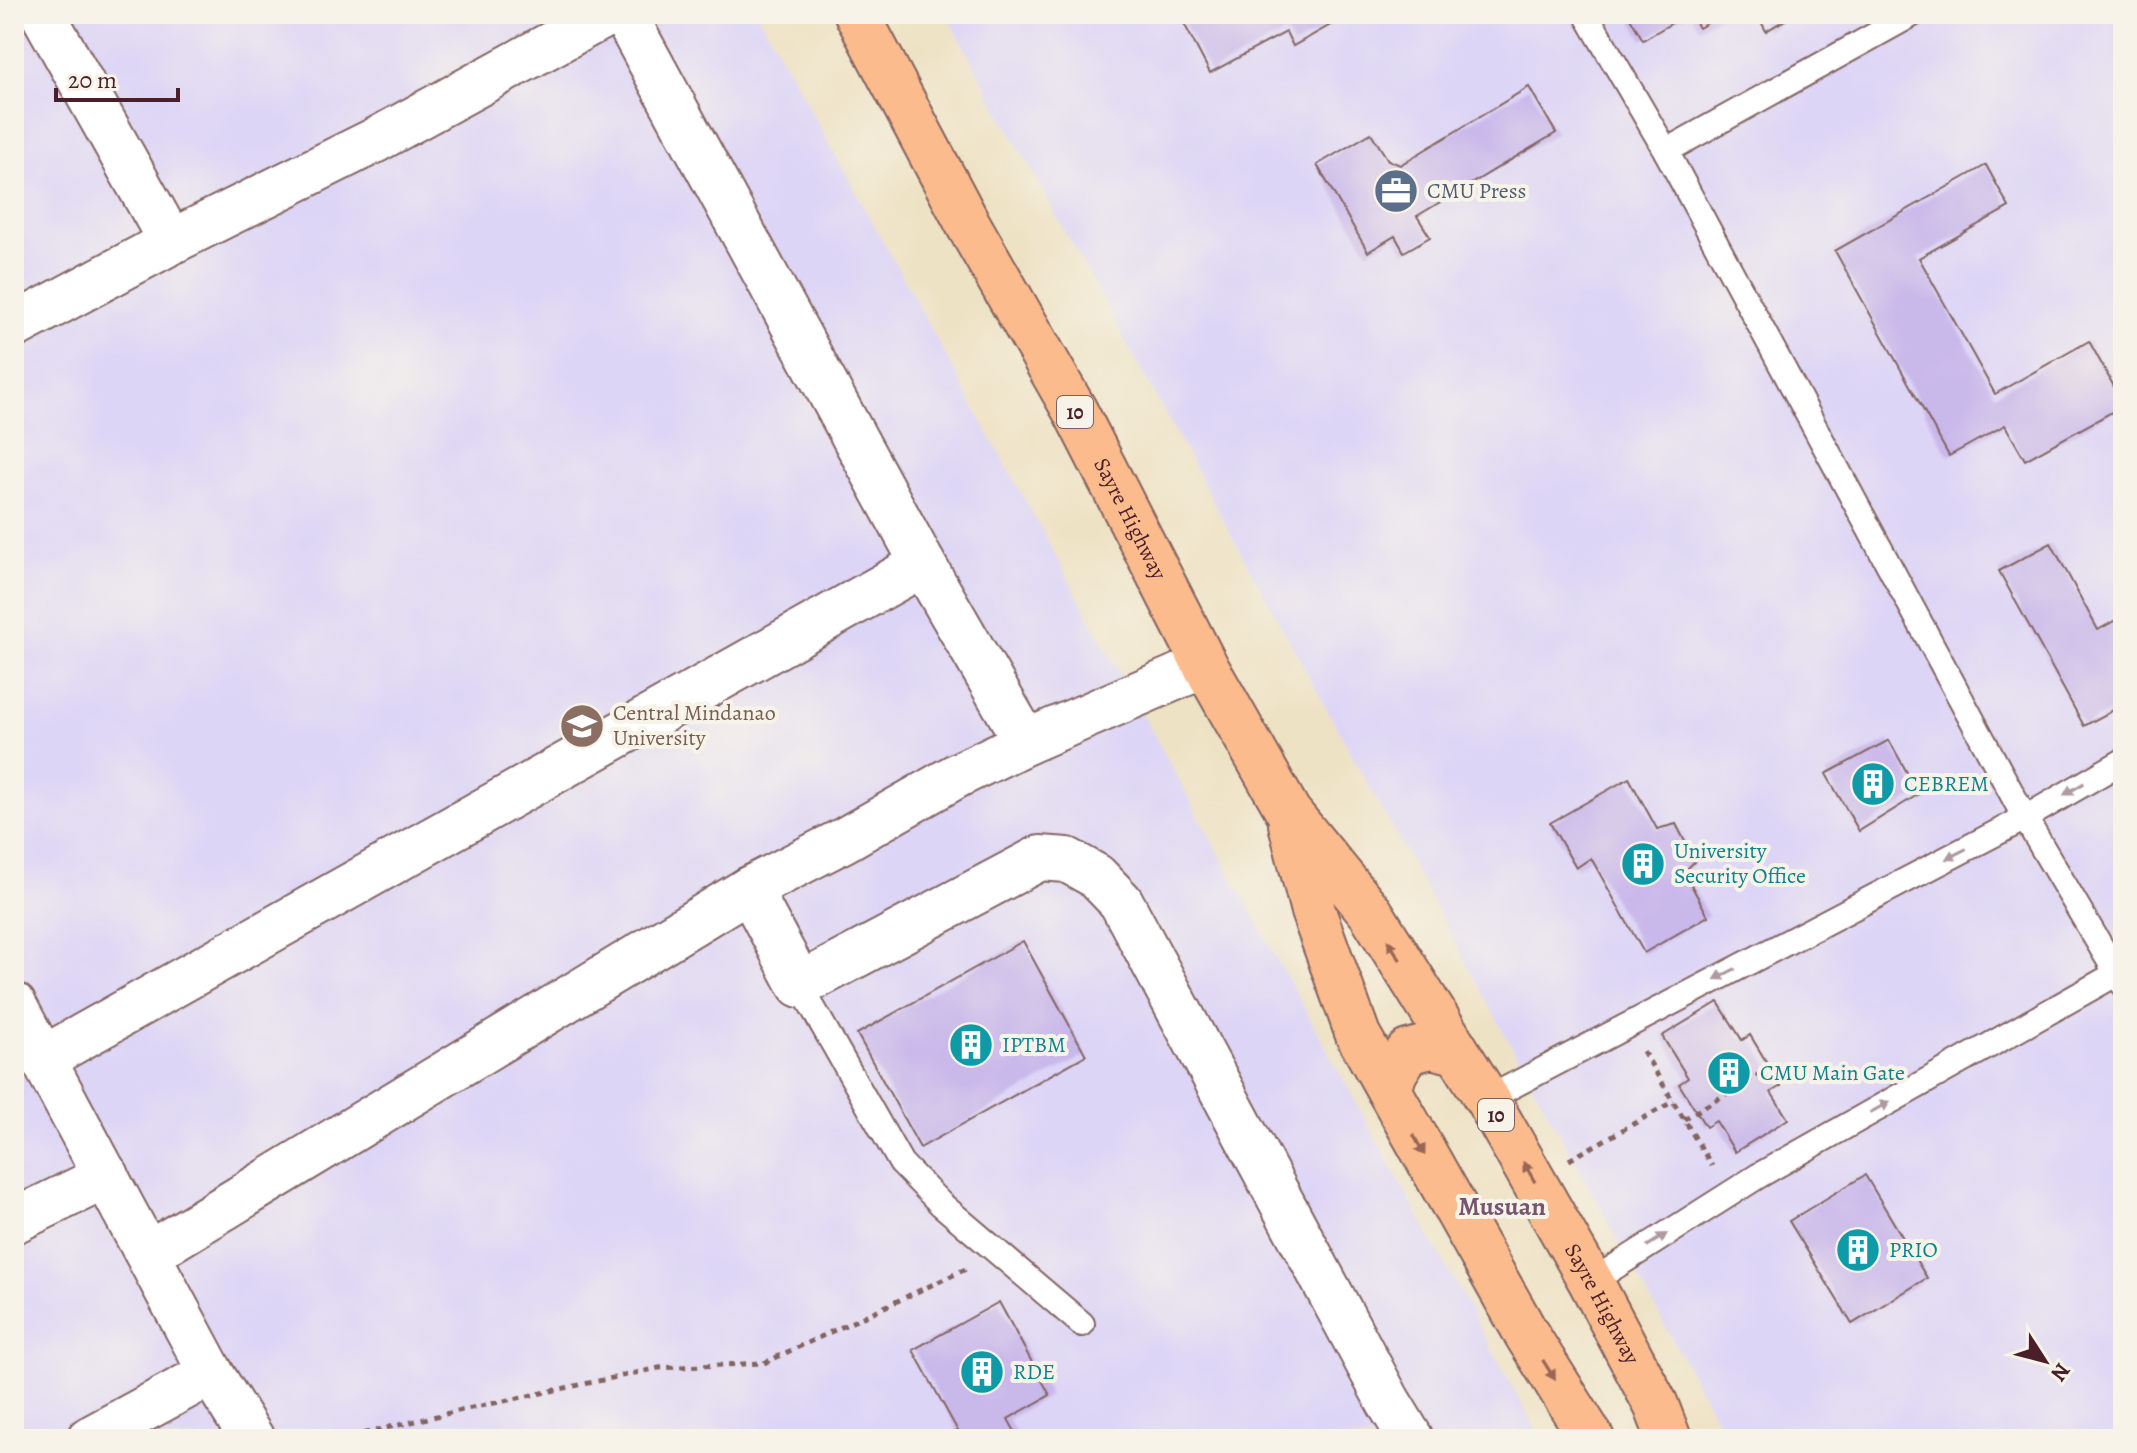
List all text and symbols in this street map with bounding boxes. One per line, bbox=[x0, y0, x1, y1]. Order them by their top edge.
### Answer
scale bar bbox=[56, 52, 178, 102]
text: 20 m bbox=[68, 64, 117, 96]
office icon: CMU Press bbox=[1372, 167, 1420, 215]
place label: CMU Press bbox=[1427, 176, 1526, 206]
road number: 10 bbox=[1057, 396, 1093, 428]
street label: Sayre Highway bbox=[1086, 453, 1174, 585]
place label: Central Mindanao University bbox=[613, 698, 776, 753]
school or university icon: Central Mindanao University bbox=[558, 702, 606, 750]
building icon: CEBREM bbox=[1849, 760, 1897, 808]
place label: CEBREM bbox=[1904, 769, 1989, 799]
one-way arrow bbox=[2063, 782, 2085, 796]
place label: University Security Office bbox=[1674, 836, 1806, 891]
building icon: University Security Office bbox=[1619, 840, 1667, 888]
one-way arrow bbox=[1945, 846, 1967, 860]
one-way arrow bbox=[1387, 939, 1401, 961]
one-way arrow bbox=[1714, 967, 1737, 980]
building icon: IPTBM bbox=[947, 1021, 995, 1069]
place label: IPTBM bbox=[1002, 1030, 1066, 1060]
building icon: CMU Main Gate bbox=[1705, 1049, 1753, 1097]
place label: CMU Main Gate bbox=[1760, 1058, 1905, 1088]
road number: 10 bbox=[1478, 1099, 1514, 1131]
one-way arrow bbox=[1869, 1100, 1891, 1114]
one-way arrow bbox=[1412, 1133, 1426, 1156]
one-way arrow bbox=[1522, 1161, 1536, 1183]
district label: Musuan bbox=[1458, 1189, 1546, 1224]
building icon: PRIO bbox=[1834, 1226, 1882, 1274]
one-way arrow bbox=[1646, 1233, 1668, 1247]
place label: PRIO bbox=[1889, 1235, 1938, 1265]
street label: Sayre Highway bbox=[1557, 1238, 1647, 1370]
north arrow bbox=[2005, 1321, 2085, 1401]
building icon: RDE bbox=[958, 1348, 1006, 1396]
place label: RDE bbox=[1013, 1357, 1055, 1387]
text: N bbox=[2044, 1357, 2077, 1387]
one-way arrow bbox=[1541, 1359, 1555, 1381]

